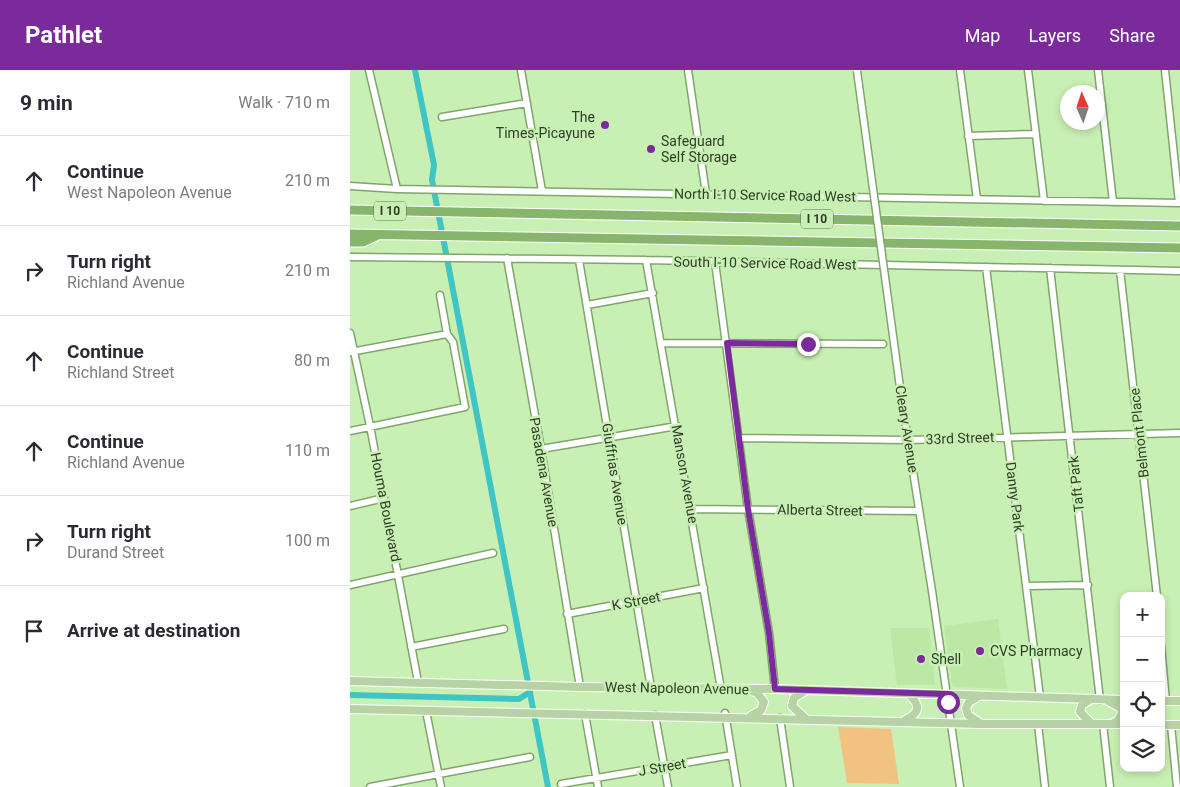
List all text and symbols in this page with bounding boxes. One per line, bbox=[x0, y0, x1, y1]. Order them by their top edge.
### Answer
text: Pathlet bbox=[25, 21, 102, 49]
text: Map bbox=[965, 25, 1000, 46]
text: Layers bbox=[1028, 25, 1081, 46]
text: Share bbox=[1109, 25, 1155, 46]
north arrow bbox=[1060, 85, 1105, 130]
text: 9 min bbox=[20, 91, 73, 115]
text: Walk · 710 m bbox=[238, 93, 330, 112]
place label: The Times-Picayune bbox=[496, 109, 595, 141]
marker: The Times-Picayune bbox=[599, 119, 611, 131]
place label: Safeguard Self Storage bbox=[661, 133, 737, 165]
marker: Safeguard Self Storage bbox=[645, 143, 657, 155]
text: Continue bbox=[67, 160, 144, 183]
icon: ahead bbox=[20, 167, 48, 195]
text: 210 m bbox=[285, 171, 330, 190]
text: West Napoleon Avenue bbox=[67, 183, 232, 202]
street label: North I-10 Service Road West bbox=[674, 185, 856, 205]
road number: I 10 bbox=[374, 202, 406, 220]
road number: I 10 bbox=[801, 210, 833, 228]
text: Turn right bbox=[67, 250, 151, 273]
street label: South I-10 Service Road West bbox=[674, 253, 857, 273]
icon: right bbox=[20, 257, 48, 285]
text: 210 m bbox=[285, 261, 330, 280]
text: Richland Avenue bbox=[67, 273, 185, 292]
route end bbox=[797, 333, 820, 356]
text: Continue bbox=[67, 340, 144, 363]
icon: ahead bbox=[20, 347, 48, 375]
text: 80 m bbox=[294, 351, 330, 370]
text: Richland Street bbox=[67, 363, 175, 382]
street label: Cleary Avenue bbox=[892, 384, 922, 474]
street label: Belmont Place bbox=[1126, 387, 1152, 479]
street label: Pasadena Avenue bbox=[526, 416, 562, 528]
street label: Giuffrias Avenue bbox=[599, 422, 631, 526]
street label: Manson Avenue bbox=[668, 423, 702, 525]
street label: 33rd Street bbox=[925, 429, 995, 447]
text: Continue bbox=[67, 430, 144, 453]
icon: ahead bbox=[20, 437, 48, 465]
text: 110 m bbox=[285, 441, 330, 460]
street label: Houma Boulevard bbox=[368, 451, 404, 563]
text: Richland Avenue bbox=[67, 453, 185, 472]
street label: Taft Park bbox=[1065, 454, 1087, 513]
street label: Danny Park bbox=[1003, 461, 1027, 534]
street label: Alberta Street bbox=[777, 501, 863, 519]
text: Turn right bbox=[67, 520, 151, 543]
icon: right bbox=[20, 527, 48, 555]
text: 100 m bbox=[285, 531, 330, 550]
text: Durand Street bbox=[67, 543, 164, 562]
street label: K Street bbox=[610, 588, 662, 614]
map controls bbox=[1120, 592, 1165, 772]
button: + bbox=[1120, 592, 1165, 637]
icon: arrive bbox=[20, 617, 48, 645]
text: Arrive at destination bbox=[67, 619, 240, 642]
button: − bbox=[1120, 637, 1165, 682]
place label: CVS Pharmacy bbox=[990, 643, 1083, 659]
marker: CVS Pharmacy bbox=[974, 645, 986, 657]
place label: Shell bbox=[931, 651, 961, 667]
marker: Shell bbox=[915, 653, 927, 665]
street label: West Napoleon Avenue bbox=[605, 679, 749, 697]
button: locate bbox=[1120, 682, 1165, 727]
route start bbox=[937, 691, 960, 714]
button: layers bbox=[1120, 727, 1165, 772]
street label: J Street bbox=[637, 755, 687, 779]

